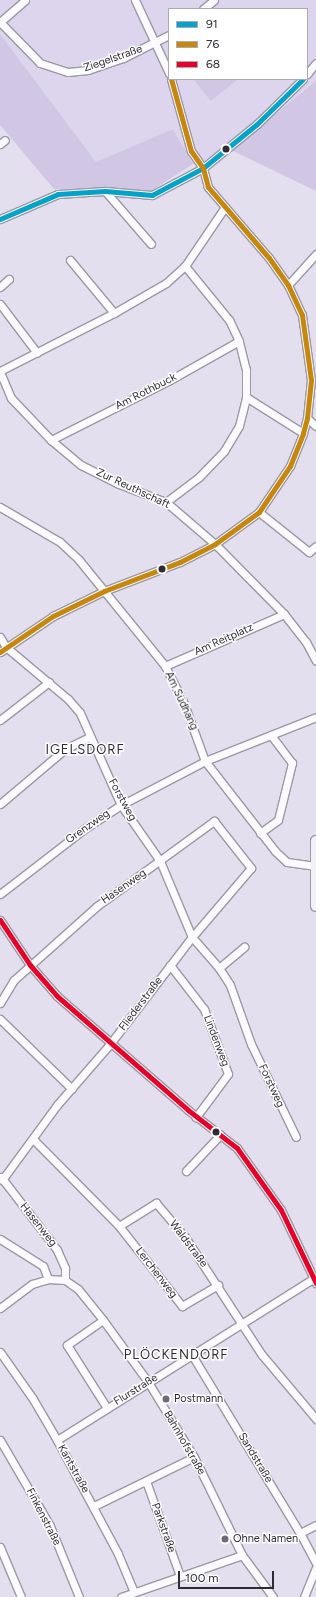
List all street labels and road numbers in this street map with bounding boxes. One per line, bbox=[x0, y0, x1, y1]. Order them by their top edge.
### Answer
street label: Ziegelstraße bbox=[82, 43, 144, 75]
street label: Am Rothbuck bbox=[113, 371, 179, 413]
street label: Zur Reuthschaft bbox=[94, 466, 172, 512]
street label: Am Reitplatz bbox=[192, 621, 256, 659]
street label: Am Südhang bbox=[162, 670, 200, 732]
street label: Forstweg bbox=[105, 777, 139, 823]
street label: Grenzweg bbox=[63, 807, 113, 847]
street label: Hasenweg bbox=[99, 867, 149, 907]
street label: Fliederstraße bbox=[116, 974, 166, 1034]
street label: Lindenweg bbox=[200, 1013, 232, 1069]
street label: Forstweg bbox=[255, 1062, 287, 1110]
street label: Hasenweg bbox=[17, 1200, 59, 1250]
street label: Waldstraße bbox=[166, 1218, 210, 1270]
street label: Lerchenweg bbox=[132, 1245, 180, 1301]
street label: Flurstraße bbox=[112, 1371, 160, 1409]
street label: Bahnhofstraße bbox=[160, 1409, 208, 1477]
street label: Sandstraße bbox=[235, 1431, 275, 1485]
street label: Kantstraße bbox=[54, 1442, 92, 1496]
street label: Finkenstraße bbox=[23, 1486, 63, 1548]
street label: Parkstraße bbox=[148, 1501, 178, 1555]

